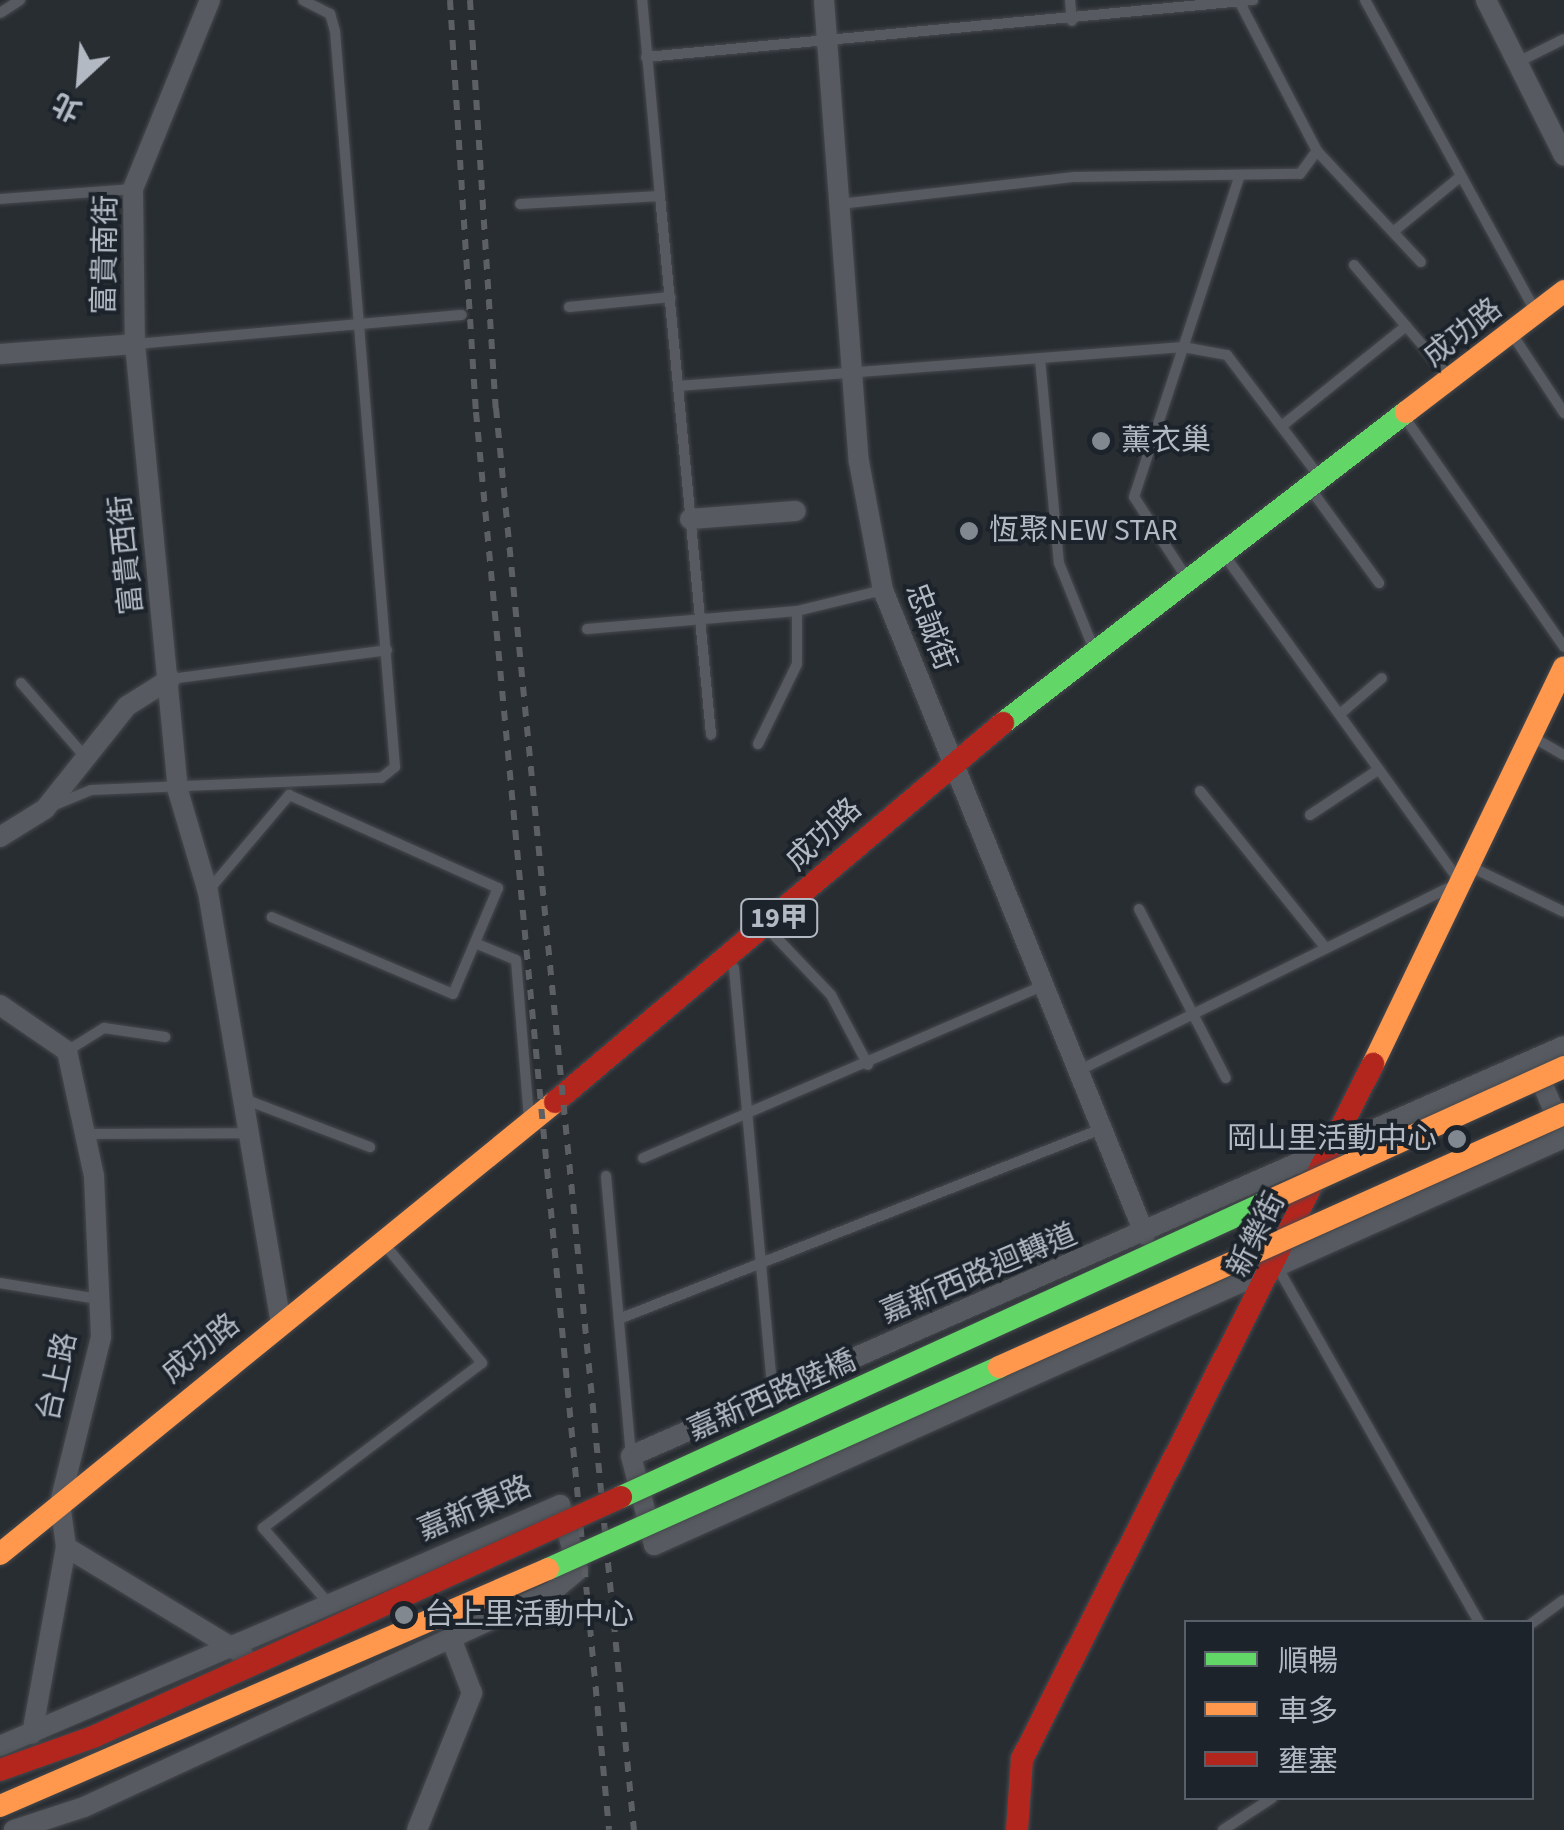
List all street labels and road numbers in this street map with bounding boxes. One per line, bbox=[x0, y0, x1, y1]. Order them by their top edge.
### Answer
street label: 富貴南街 bbox=[87, 195, 125, 315]
street label: 成功路 bbox=[1416, 291, 1510, 375]
street label: 富貴西街 bbox=[103, 493, 151, 617]
street label: 忠誠街 bbox=[897, 579, 963, 675]
street label: 成功路 bbox=[779, 791, 869, 879]
road number: 19甲 bbox=[739, 895, 819, 941]
street label: 新樂街 bbox=[1221, 1187, 1293, 1283]
street label: 嘉新西路迴轉道 bbox=[875, 1216, 1083, 1332]
street label: 成功路 bbox=[155, 1307, 247, 1391]
street label: 台上路 bbox=[31, 1329, 85, 1425]
street label: 嘉新西路陸橋 bbox=[682, 1343, 862, 1449]
street label: 嘉新東路 bbox=[413, 1469, 537, 1549]

